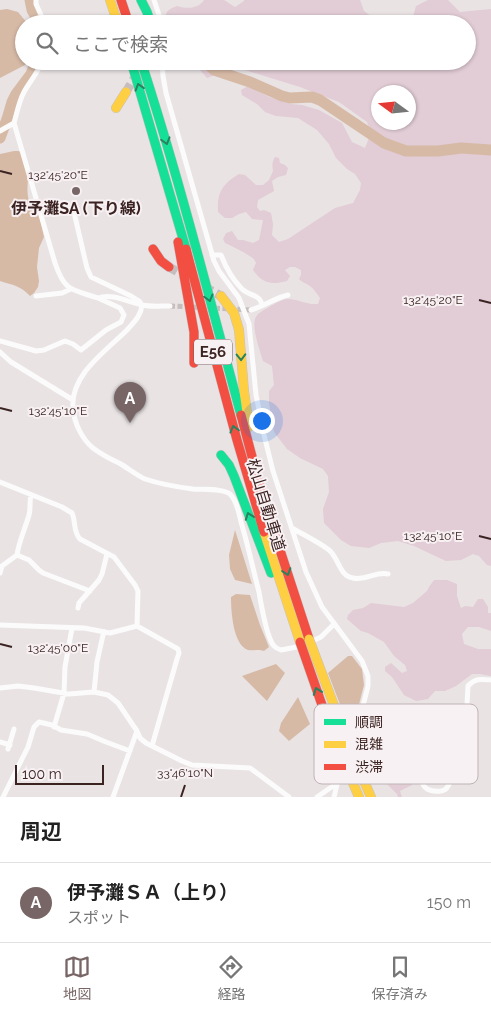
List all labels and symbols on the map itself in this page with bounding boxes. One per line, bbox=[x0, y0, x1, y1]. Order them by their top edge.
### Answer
one-way arrow bbox=[134, 83, 144, 91]
north arrow bbox=[371, 85, 416, 130]
one-way arrow bbox=[160, 137, 170, 145]
text: 132°45'20"E bbox=[28, 168, 88, 182]
marker: 伊予灘SA (下り線) bbox=[70, 185, 82, 197]
place label: 伊予灘SA (下り線) bbox=[10, 199, 141, 218]
text: 132°45'20"E bbox=[403, 293, 463, 307]
one-way arrow bbox=[203, 294, 214, 302]
road number: E56 bbox=[194, 340, 232, 364]
one-way arrow bbox=[236, 353, 246, 361]
pin: A bbox=[114, 382, 146, 423]
text: 132°45'10"E bbox=[29, 404, 87, 418]
your location bbox=[249, 408, 275, 434]
one-way arrow bbox=[229, 424, 240, 433]
street label: 松山自動車道 bbox=[243, 456, 289, 554]
one-way arrow bbox=[245, 512, 255, 521]
text: 132°45'10"E bbox=[404, 529, 462, 543]
one-way arrow bbox=[281, 567, 291, 576]
text: 132°45'00"E bbox=[28, 641, 88, 655]
one-way arrow bbox=[313, 687, 323, 696]
legend bbox=[314, 704, 478, 784]
text: 順調 bbox=[355, 714, 383, 730]
text: 混雑 bbox=[355, 736, 383, 752]
text: 渋滞 bbox=[355, 759, 383, 775]
scale bar bbox=[15, 762, 104, 785]
text: 33°46'10"N bbox=[157, 766, 213, 780]

